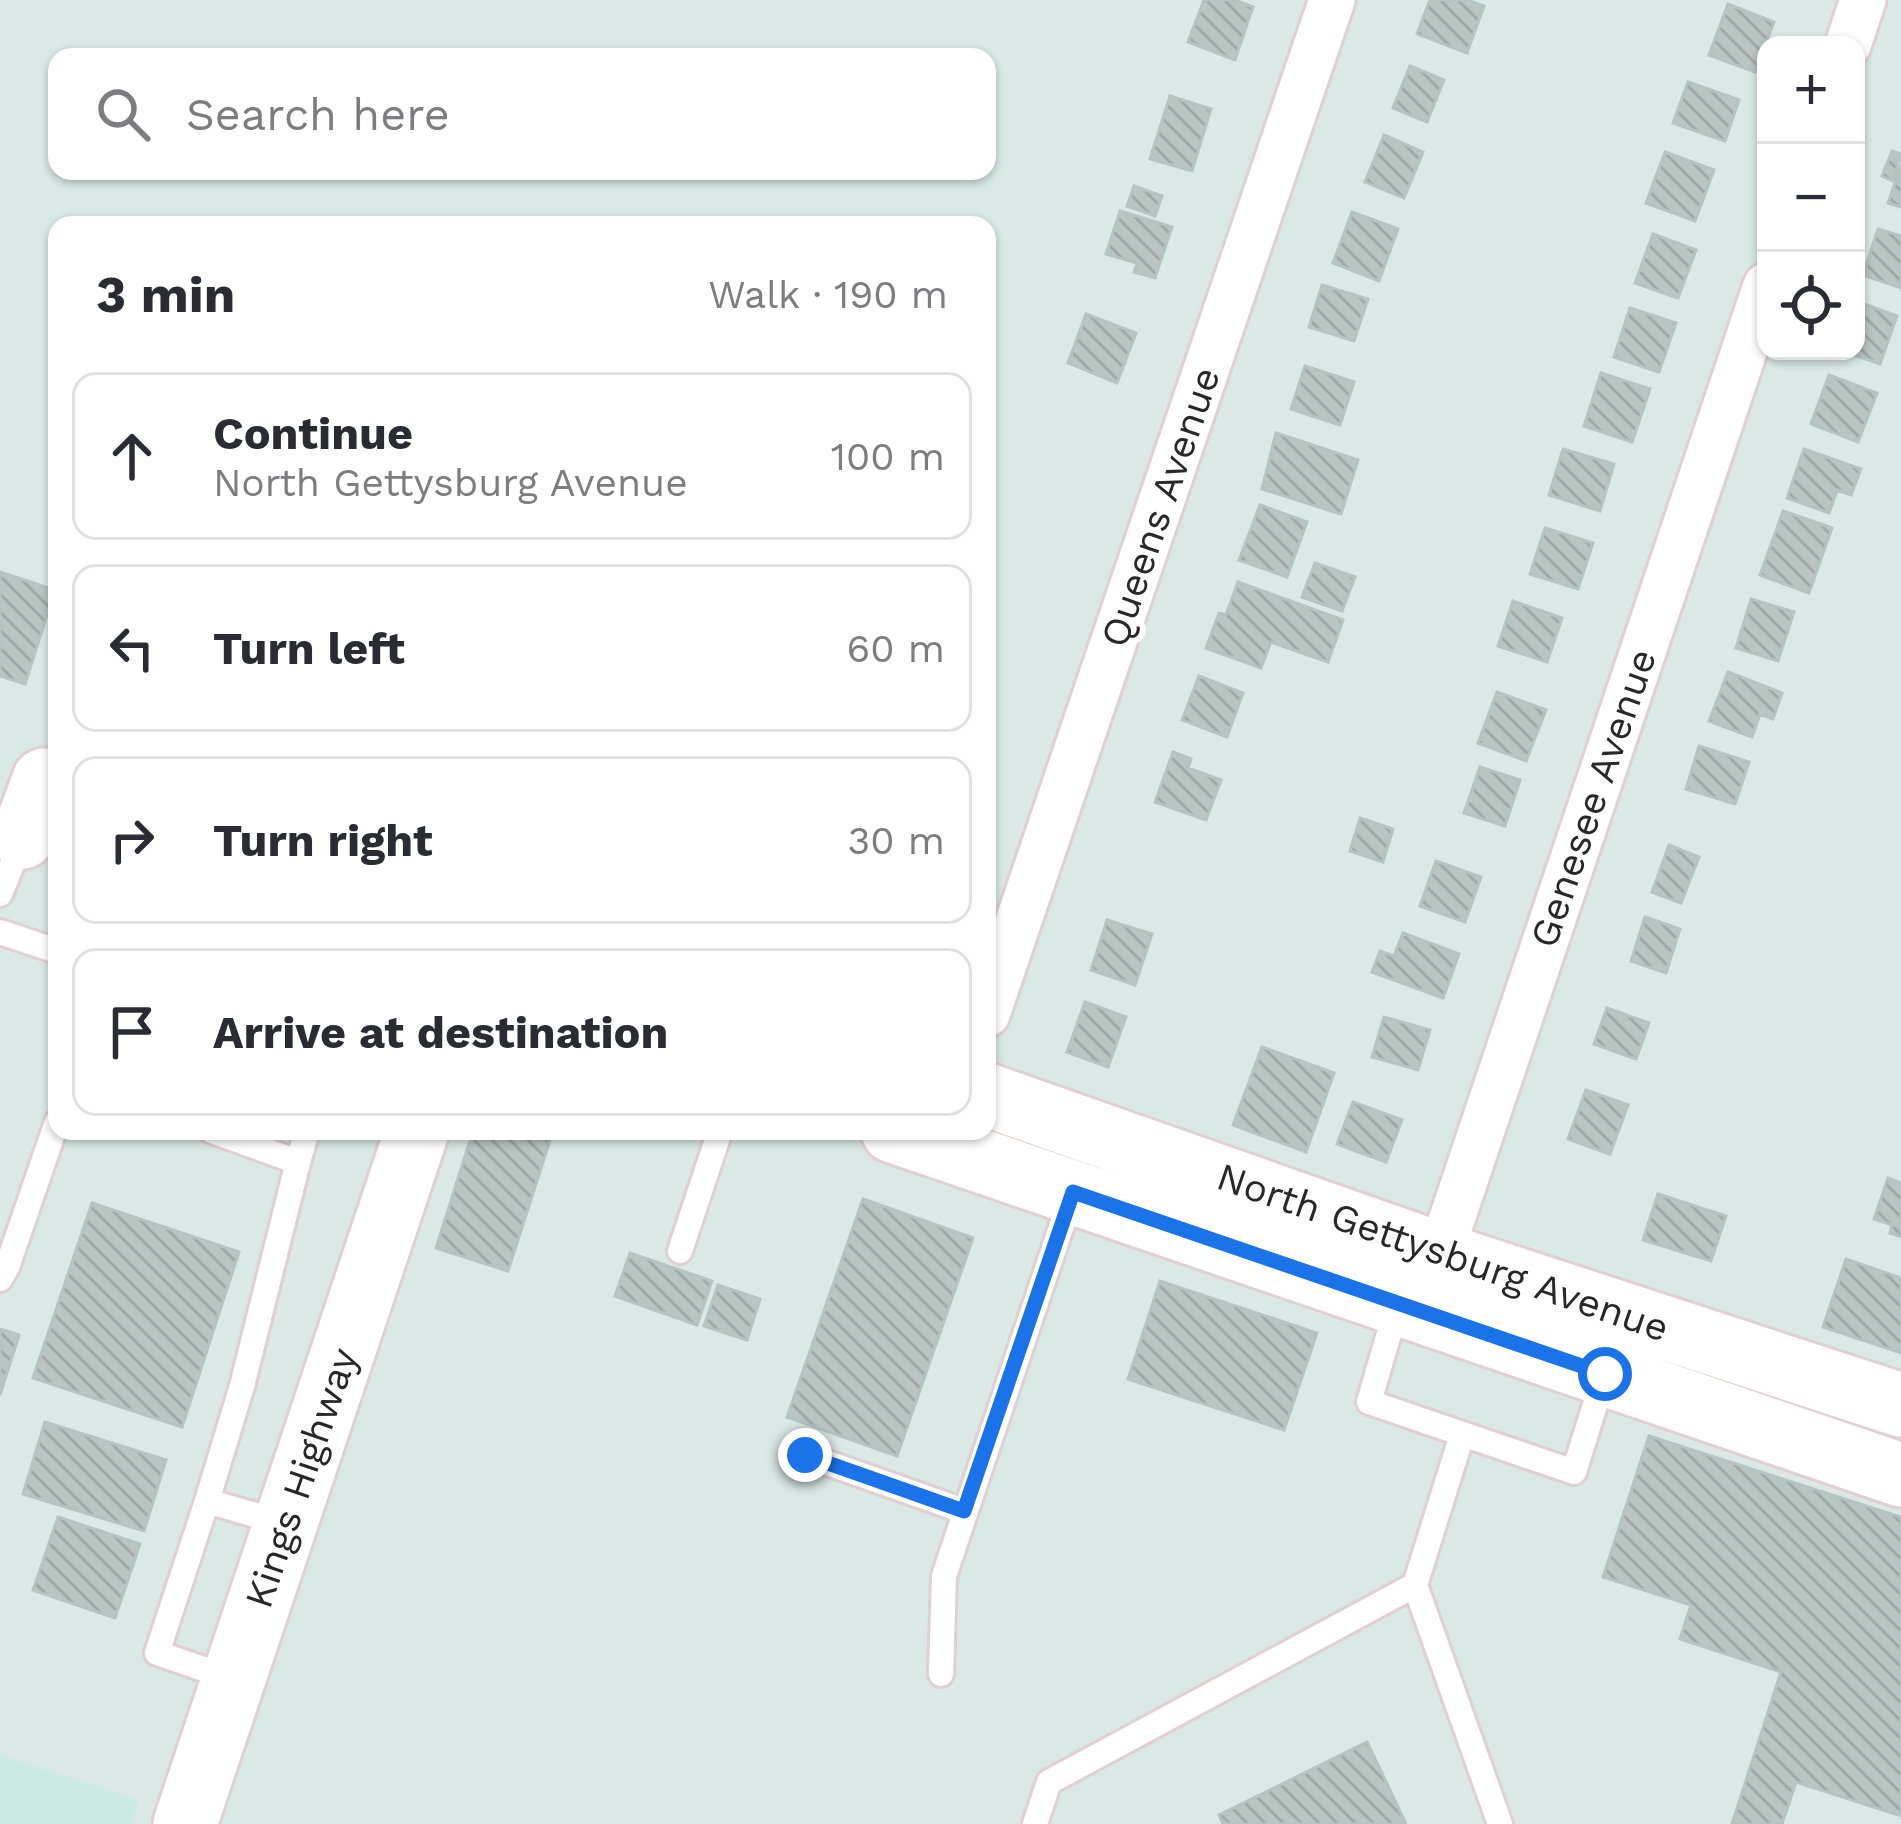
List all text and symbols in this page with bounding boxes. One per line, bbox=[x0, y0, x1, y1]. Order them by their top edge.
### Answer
map controls bbox=[1757, 36, 1865, 360]
button: + bbox=[1757, 36, 1865, 144]
search box bbox=[48, 48, 996, 180]
icon: search bbox=[90, 81, 156, 147]
text: Search here bbox=[186, 88, 450, 141]
button: − bbox=[1757, 144, 1865, 252]
button: locate bbox=[1757, 252, 1865, 360]
text: 3 min bbox=[96, 265, 235, 324]
text: Walk · 190 m bbox=[708, 272, 948, 317]
street label: Queens Avenue bbox=[1091, 361, 1229, 653]
text: Continue bbox=[213, 407, 413, 460]
icon: ahead bbox=[99, 423, 165, 489]
text: 100 m bbox=[831, 434, 945, 479]
text: North Gettysburg Avenue bbox=[213, 460, 688, 505]
icon: left bbox=[99, 615, 165, 681]
text: Turn left bbox=[213, 622, 405, 675]
text: 60 m bbox=[847, 626, 945, 671]
street label: Genesee Avenue bbox=[1521, 643, 1665, 953]
icon: right bbox=[99, 807, 165, 873]
text: Turn right bbox=[213, 814, 433, 867]
text: 30 m bbox=[848, 818, 945, 863]
icon: arrive bbox=[99, 999, 165, 1065]
text: Arrive at destination bbox=[213, 1006, 668, 1059]
street label: North Gettysburg Avenue bbox=[1211, 1153, 1675, 1351]
street label: Kings Highway bbox=[236, 1342, 366, 1614]
route start bbox=[1578, 1347, 1632, 1401]
route end bbox=[778, 1428, 832, 1482]

